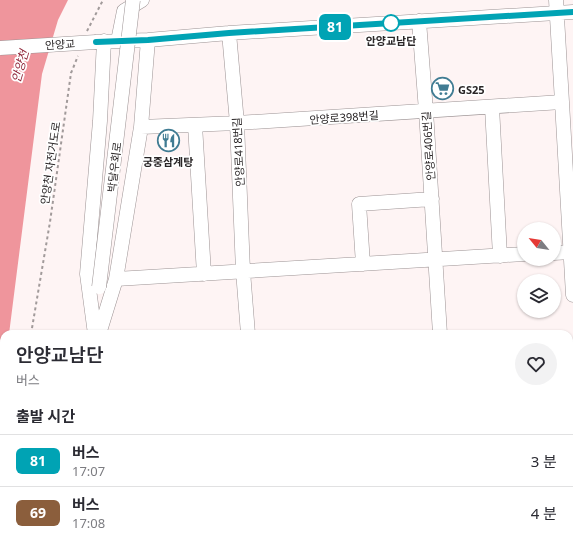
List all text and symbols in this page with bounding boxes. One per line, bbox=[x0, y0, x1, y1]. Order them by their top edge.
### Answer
line badge: 81 bbox=[317, 14, 353, 40]
marker: 안양교남단 bbox=[382, 14, 400, 32]
text: 81 bbox=[327, 17, 343, 36]
place label: 안양교남단 bbox=[366, 33, 416, 48]
street label: 안양교 bbox=[44, 35, 76, 53]
water label: 안양천 bbox=[7, 46, 33, 84]
supermarket icon: GS25 bbox=[429, 76, 455, 102]
place label: GS25 bbox=[458, 82, 485, 97]
street label: 안양로398번길 bbox=[309, 107, 379, 127]
street label: 안양로406번길 bbox=[418, 111, 438, 181]
street label: 안양로418번길 bbox=[229, 117, 247, 187]
street label: 안양천 자전거도로 bbox=[37, 120, 63, 206]
restaurant icon: 궁중삼계탕 bbox=[155, 128, 181, 154]
street label: 박달우회로 bbox=[103, 141, 125, 193]
place label: 궁중삼계탕 bbox=[143, 154, 193, 169]
north arrow bbox=[517, 222, 561, 266]
map controls bbox=[517, 222, 561, 318]
button: layers bbox=[517, 274, 561, 318]
text: 안양교남단 bbox=[16, 342, 103, 368]
button: heart bbox=[515, 343, 557, 385]
text: 버스 bbox=[16, 371, 40, 389]
text: 출발 시간 bbox=[16, 406, 75, 426]
text: 버스 bbox=[72, 442, 100, 462]
text: 81 bbox=[30, 451, 46, 470]
text: 3 분 bbox=[531, 451, 557, 471]
text: 17:07 bbox=[72, 462, 105, 480]
text: 버스 bbox=[72, 494, 100, 514]
text: 69 bbox=[30, 503, 46, 522]
text: 4 분 bbox=[531, 503, 557, 523]
text: 17:08 bbox=[72, 514, 105, 532]

